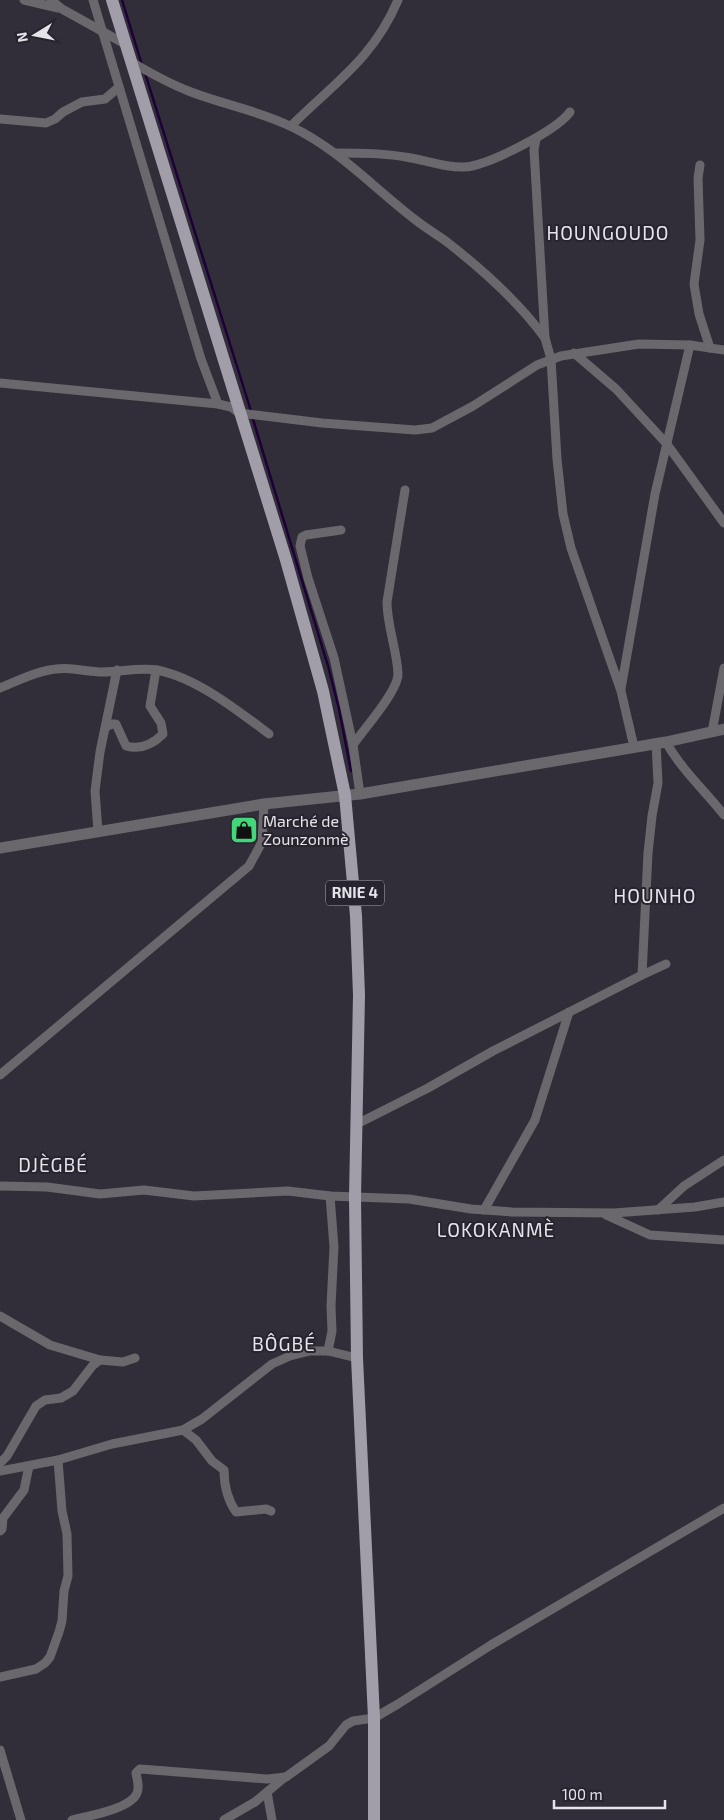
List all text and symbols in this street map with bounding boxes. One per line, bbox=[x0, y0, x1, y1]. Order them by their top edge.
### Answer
north arrow bbox=[10, 10, 60, 60]
text: N bbox=[12, 31, 31, 44]
district label: HOUNGOUDO bbox=[546, 221, 670, 244]
place label: Marché de Zounzonmè bbox=[263, 811, 349, 848]
shop icon: Marché de Zounzonmè bbox=[229, 815, 259, 845]
road number: RNIE 4 bbox=[326, 880, 384, 906]
district label: HOUNHO bbox=[614, 884, 696, 907]
district label: DJÈGBÉ bbox=[18, 1153, 88, 1176]
district label: LOKOKANMÈ bbox=[437, 1218, 555, 1241]
district label: BÔGBÉ bbox=[252, 1332, 316, 1355]
scale bar bbox=[554, 1778, 665, 1810]
text: 100 m bbox=[562, 1785, 603, 1803]

